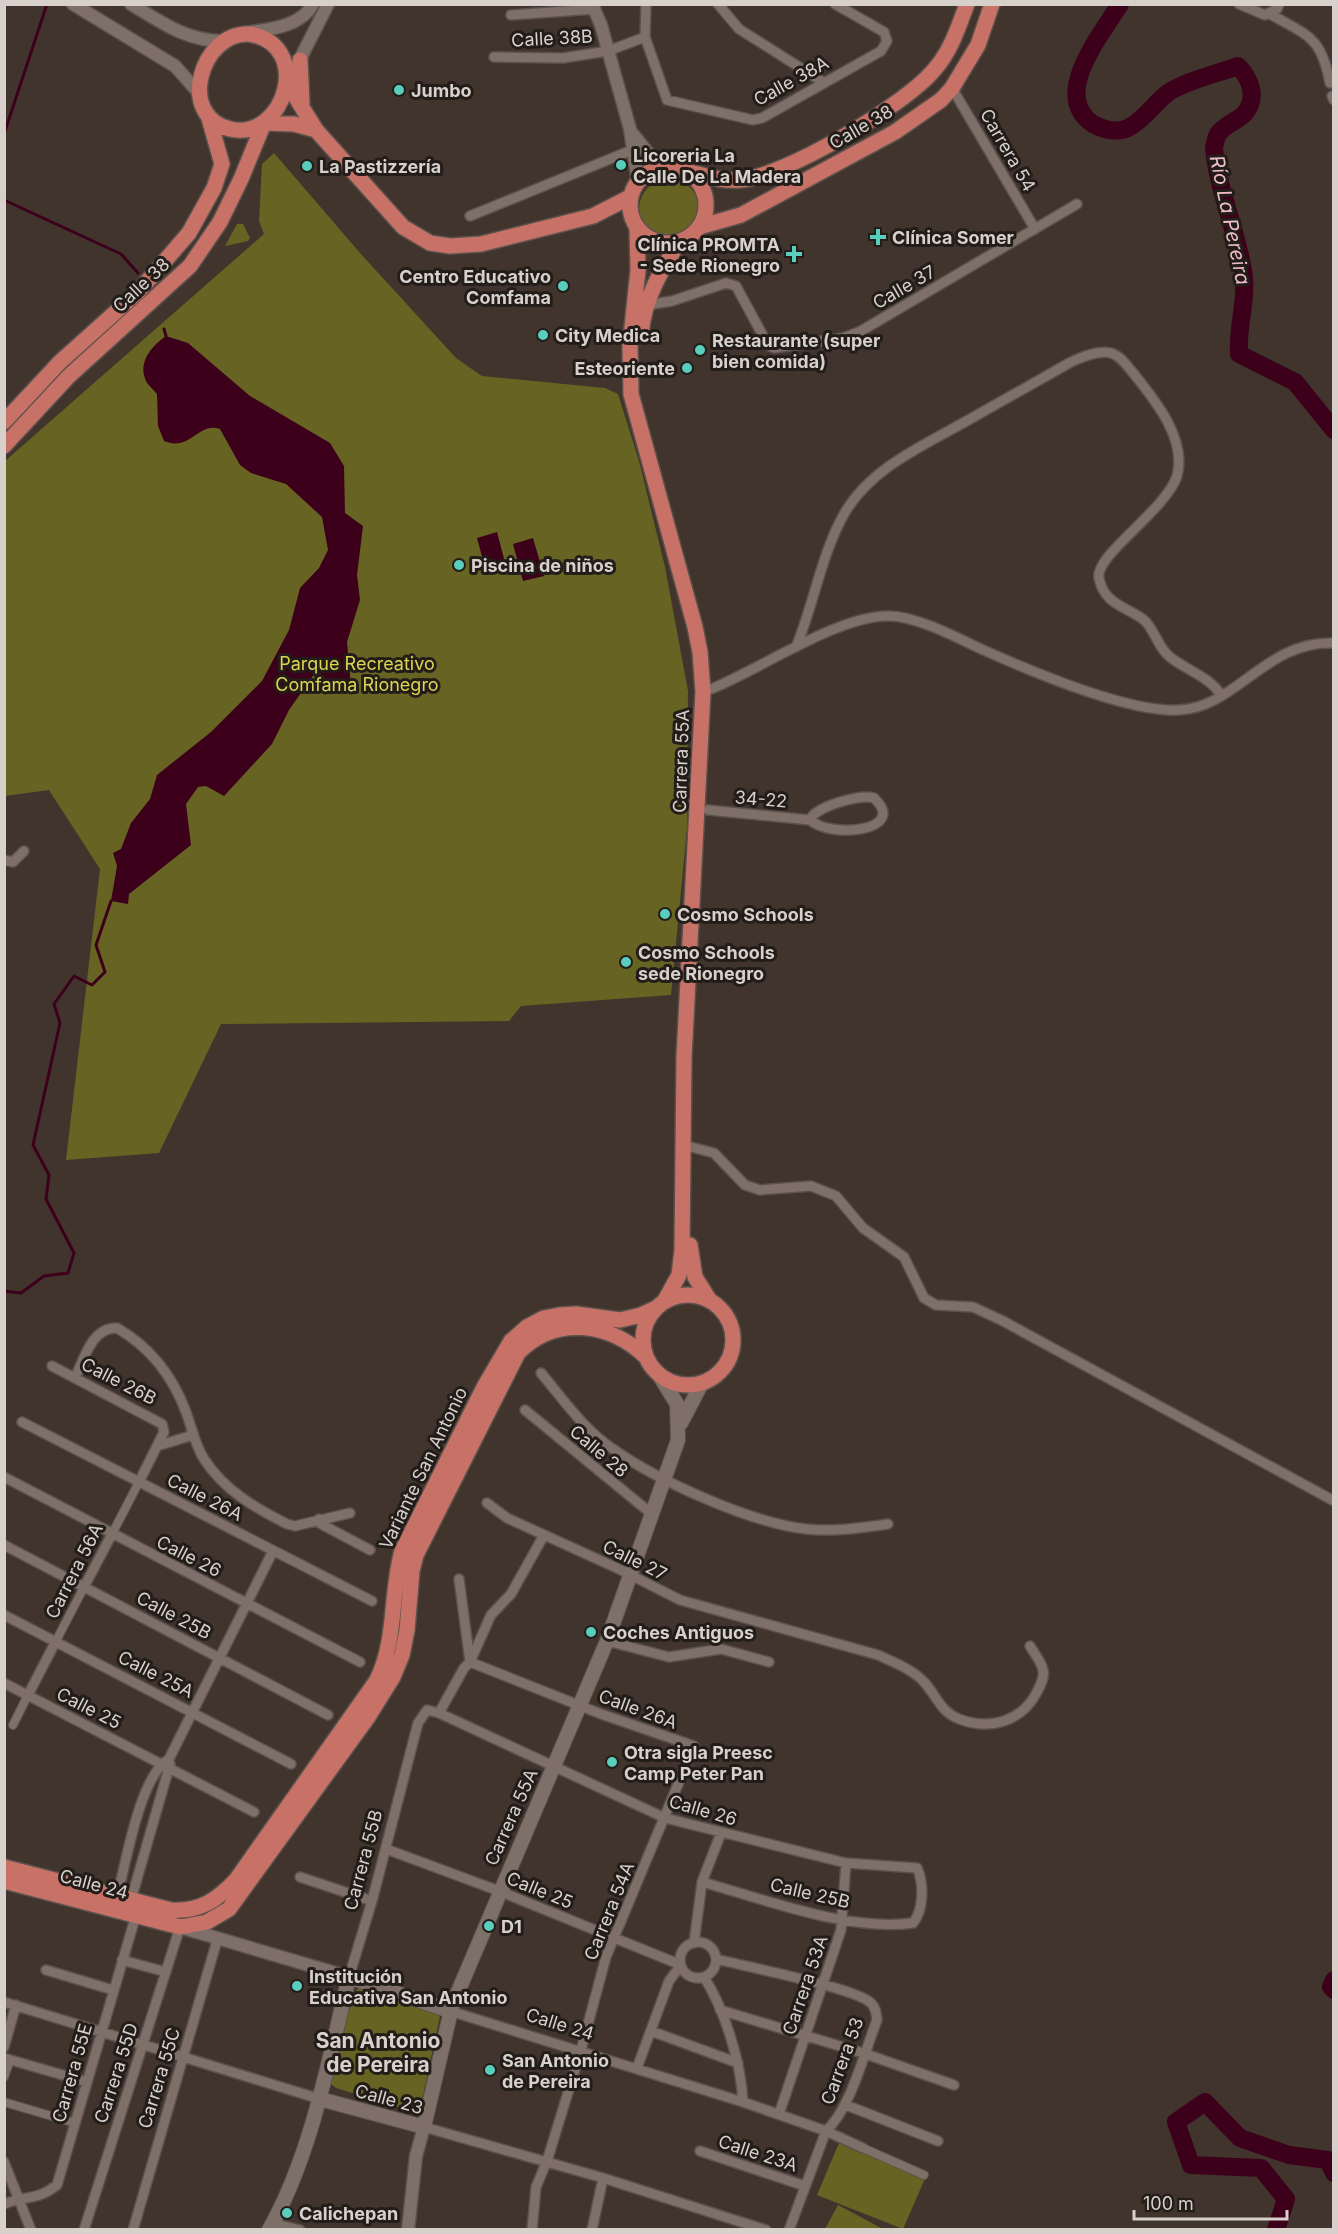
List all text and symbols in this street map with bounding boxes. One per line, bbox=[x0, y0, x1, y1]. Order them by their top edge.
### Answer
street label: Calle 38B bbox=[511, 25, 593, 51]
street label: Calle 38A bbox=[750, 52, 832, 110]
place label: Jumbo bbox=[411, 80, 472, 101]
marker: Jumbo bbox=[392, 83, 406, 97]
street label: Calle 38 bbox=[826, 100, 896, 154]
street label: Carrera 54 bbox=[976, 105, 1040, 195]
place label: Licoreria La Calle De La Madera bbox=[633, 145, 801, 187]
water label: Río La Pereira bbox=[1205, 153, 1255, 287]
place label: La Pastizzería bbox=[319, 156, 441, 177]
marker: Licoreria La Calle De La Madera bbox=[614, 158, 628, 172]
marker: La Pastizzería bbox=[300, 159, 314, 173]
place label: Clínica Somer bbox=[892, 227, 1014, 248]
marker: Clínica Somer bbox=[869, 228, 887, 246]
place label: Clínica PROMTA - Sede Rionegro bbox=[637, 234, 780, 276]
marker: Clínica PROMTA - Sede Rionegro bbox=[785, 245, 803, 263]
street label: Calle 38 bbox=[108, 254, 174, 316]
street label: Calle 37 bbox=[869, 261, 939, 313]
place label: Centro Educativo Comfama bbox=[399, 266, 551, 308]
marker: Centro Educativo Comfama bbox=[556, 279, 570, 293]
place label: City Medica bbox=[555, 325, 660, 346]
marker: City Medica bbox=[536, 328, 550, 342]
place label: Restaurante (super bien comida) bbox=[712, 330, 880, 372]
marker: Restaurante (super bien comida) bbox=[693, 343, 707, 357]
place label: Esteoriente bbox=[574, 358, 675, 379]
marker: Esteoriente bbox=[680, 361, 694, 375]
place label: Piscina de niños bbox=[471, 555, 614, 576]
marker: Piscina de niños bbox=[452, 558, 466, 572]
park label: Parque Recreativo Comfama Rionegro bbox=[275, 653, 439, 695]
street label: Carrera 55A bbox=[669, 709, 693, 813]
street label: 34-22 bbox=[734, 786, 788, 812]
place label: Cosmo Schools bbox=[677, 904, 814, 925]
marker: Cosmo Schools bbox=[658, 907, 672, 921]
place label: Cosmo Schools sede Rionegro bbox=[638, 942, 775, 984]
marker: Cosmo Schools sede Rionegro bbox=[619, 955, 633, 969]
street label: Calle 26B bbox=[78, 1353, 160, 1409]
street label: Variante San Antonio bbox=[375, 1384, 471, 1552]
street label: Calle 28 bbox=[566, 1421, 632, 1481]
street label: Calle 26A bbox=[164, 1469, 246, 1525]
street label: Carrera 56A bbox=[41, 1520, 107, 1622]
street label: Calle 26 bbox=[153, 1531, 225, 1581]
street label: Calle 27 bbox=[600, 1536, 670, 1584]
street label: Calle 25B bbox=[133, 1587, 215, 1643]
place label: Coches Antiguos bbox=[603, 1622, 754, 1643]
marker: Coches Antiguos bbox=[584, 1625, 598, 1639]
street label: Calle 25A bbox=[115, 1646, 197, 1702]
street label: Calle 25 bbox=[53, 1683, 125, 1733]
street label: Calle 26A bbox=[596, 1685, 680, 1733]
place label: Otra sigla Preesc Camp Peter Pan bbox=[624, 1742, 773, 1784]
marker: Otra sigla Preesc Camp Peter Pan bbox=[605, 1755, 619, 1769]
street label: Carrera 55A bbox=[480, 1765, 542, 1869]
street label: Calle 26 bbox=[667, 1790, 739, 1830]
street label: Carrera 55B bbox=[340, 1808, 386, 1912]
street label: Carrera 54A bbox=[580, 1859, 638, 1963]
street label: Calle 24 bbox=[58, 1865, 130, 1903]
street label: Calle 25 bbox=[504, 1867, 576, 1913]
street label: Calle 25B bbox=[768, 1874, 852, 1912]
place label: D1 bbox=[501, 1916, 522, 1937]
marker: D1 bbox=[482, 1919, 496, 1933]
street label: Carrera 53A bbox=[778, 1933, 832, 2037]
place label: Institución Educativa San Antonio bbox=[309, 1966, 507, 2008]
marker: Institución Educativa San Antonio bbox=[290, 1979, 304, 1993]
street label: Calle 24 bbox=[524, 2004, 596, 2044]
street label: Carrera 53 bbox=[817, 2015, 867, 2107]
street label: Carrera 55D bbox=[90, 2020, 142, 2126]
street label: Carrera 55E bbox=[48, 2021, 96, 2125]
street label: Carrera 55C bbox=[134, 2025, 184, 2131]
district label: San Antonio de Pereira bbox=[316, 2028, 440, 2077]
place label: San Antonio de Pereira bbox=[502, 2050, 609, 2092]
marker: San Antonio de Pereira bbox=[483, 2063, 497, 2077]
street label: Calle 23 bbox=[353, 2080, 425, 2118]
street label: Calle 23A bbox=[716, 2130, 800, 2176]
scale bar bbox=[1134, 2183, 1287, 2221]
text: 100 m bbox=[1143, 2193, 1194, 2214]
place label: Calichepan bbox=[299, 2203, 398, 2224]
marker: Calichepan bbox=[280, 2206, 294, 2220]

